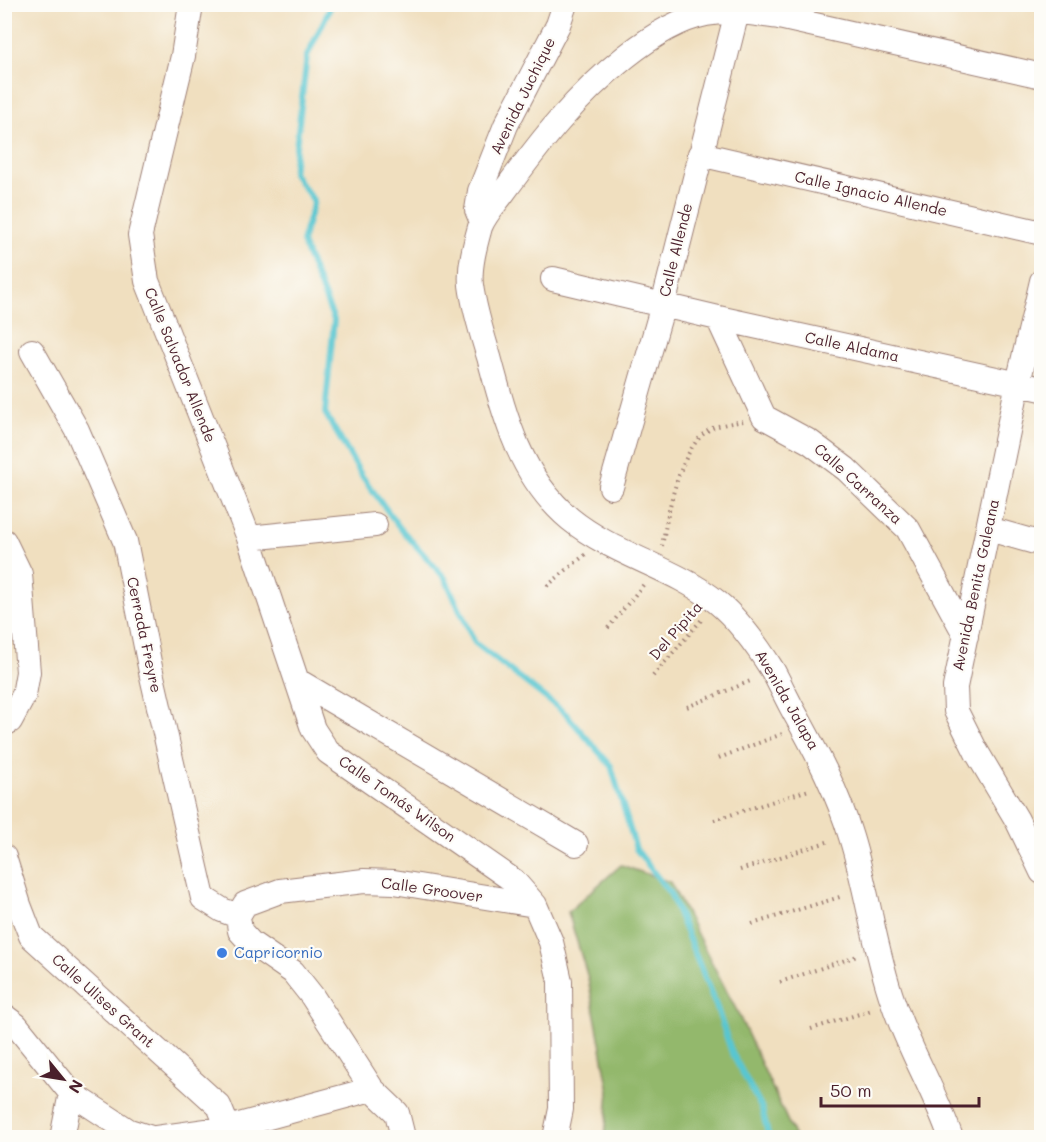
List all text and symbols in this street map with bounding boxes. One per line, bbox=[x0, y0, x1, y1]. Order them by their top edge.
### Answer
street label: Avenida Juchique bbox=[485, 34, 559, 158]
street label: Calle Ignacio Allende bbox=[793, 166, 949, 220]
street label: Calle Allende bbox=[654, 201, 696, 299]
street label: Calle Salvador Allende bbox=[141, 284, 221, 445]
street label: Calle Aldama bbox=[803, 326, 901, 366]
street label: Calle Carranza bbox=[810, 438, 907, 528]
street label: Avenida Benita Galeana bbox=[947, 497, 1003, 673]
street label: Cerrada Freyre bbox=[123, 575, 167, 695]
street label: Del Pipita bbox=[644, 597, 706, 664]
street label: Avenida Jalapa bbox=[751, 646, 825, 753]
street label: Calle Tomás Wilson bbox=[335, 750, 460, 846]
street label: Calle Groover bbox=[380, 872, 484, 906]
place label: Capricornio bbox=[234, 942, 323, 962]
marker: Capricornio bbox=[215, 946, 229, 960]
street label: Calle Ulises Grant bbox=[48, 949, 159, 1052]
north arrow bbox=[33, 1049, 93, 1109]
scale bar bbox=[821, 1070, 978, 1108]
text: N bbox=[64, 1076, 89, 1097]
text: 50 m bbox=[830, 1078, 872, 1102]

